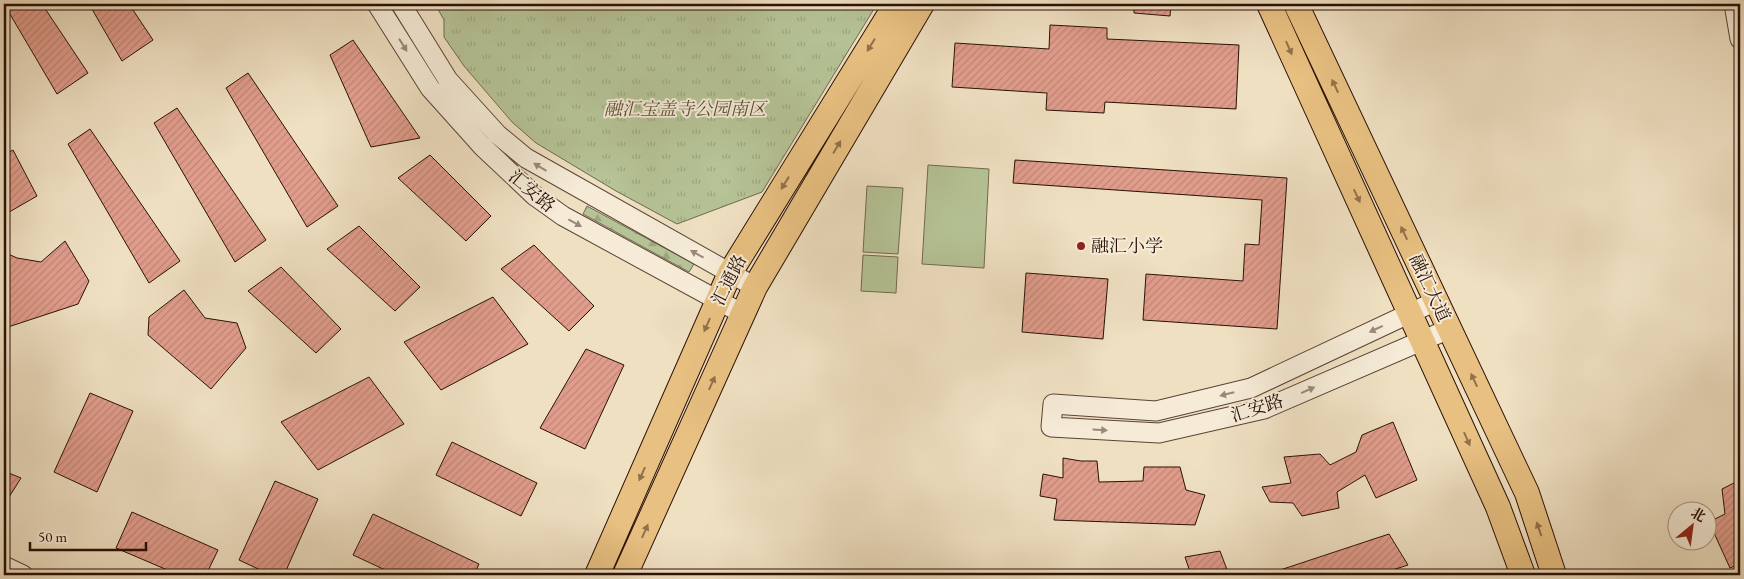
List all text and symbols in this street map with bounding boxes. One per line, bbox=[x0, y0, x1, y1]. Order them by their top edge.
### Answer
one-way arrow bbox=[399, 38, 408, 52]
one-way arrow bbox=[866, 39, 875, 52]
one-way arrow bbox=[1286, 41, 1294, 55]
one-way arrow bbox=[1331, 79, 1339, 94]
park label: 融汇宝盖寺公园南区 bbox=[604, 97, 768, 120]
one-way arrow bbox=[833, 140, 842, 153]
one-way arrow bbox=[533, 162, 546, 171]
street label: 汇安路 bbox=[504, 164, 560, 217]
one-way arrow bbox=[781, 177, 790, 190]
one-way arrow bbox=[1353, 189, 1361, 203]
one-way arrow bbox=[568, 219, 583, 227]
one-way arrow bbox=[1400, 226, 1409, 241]
place label: 融汇小学 bbox=[1091, 234, 1163, 257]
marker: 融汇小学 bbox=[1075, 240, 1087, 252]
one-way arrow bbox=[690, 250, 703, 259]
street label: 汇通路 bbox=[706, 250, 751, 309]
street label: 融汇大道 bbox=[1405, 250, 1456, 325]
one-way arrow bbox=[702, 318, 710, 332]
one-way arrow bbox=[1369, 325, 1383, 333]
one-way arrow bbox=[1469, 373, 1477, 387]
one-way arrow bbox=[708, 376, 716, 390]
one-way arrow bbox=[1301, 385, 1315, 393]
street label: 汇安路 bbox=[1228, 389, 1286, 426]
one-way arrow bbox=[1220, 390, 1235, 398]
one-way arrow bbox=[1092, 426, 1108, 434]
one-way arrow bbox=[1464, 432, 1472, 446]
one-way arrow bbox=[637, 467, 645, 481]
north arrow bbox=[1666, 502, 1716, 552]
text: 北 bbox=[1688, 503, 1709, 526]
scale bar bbox=[30, 519, 146, 551]
one-way arrow bbox=[1535, 521, 1543, 536]
one-way arrow bbox=[641, 524, 649, 538]
text: 50 m bbox=[38, 527, 67, 546]

